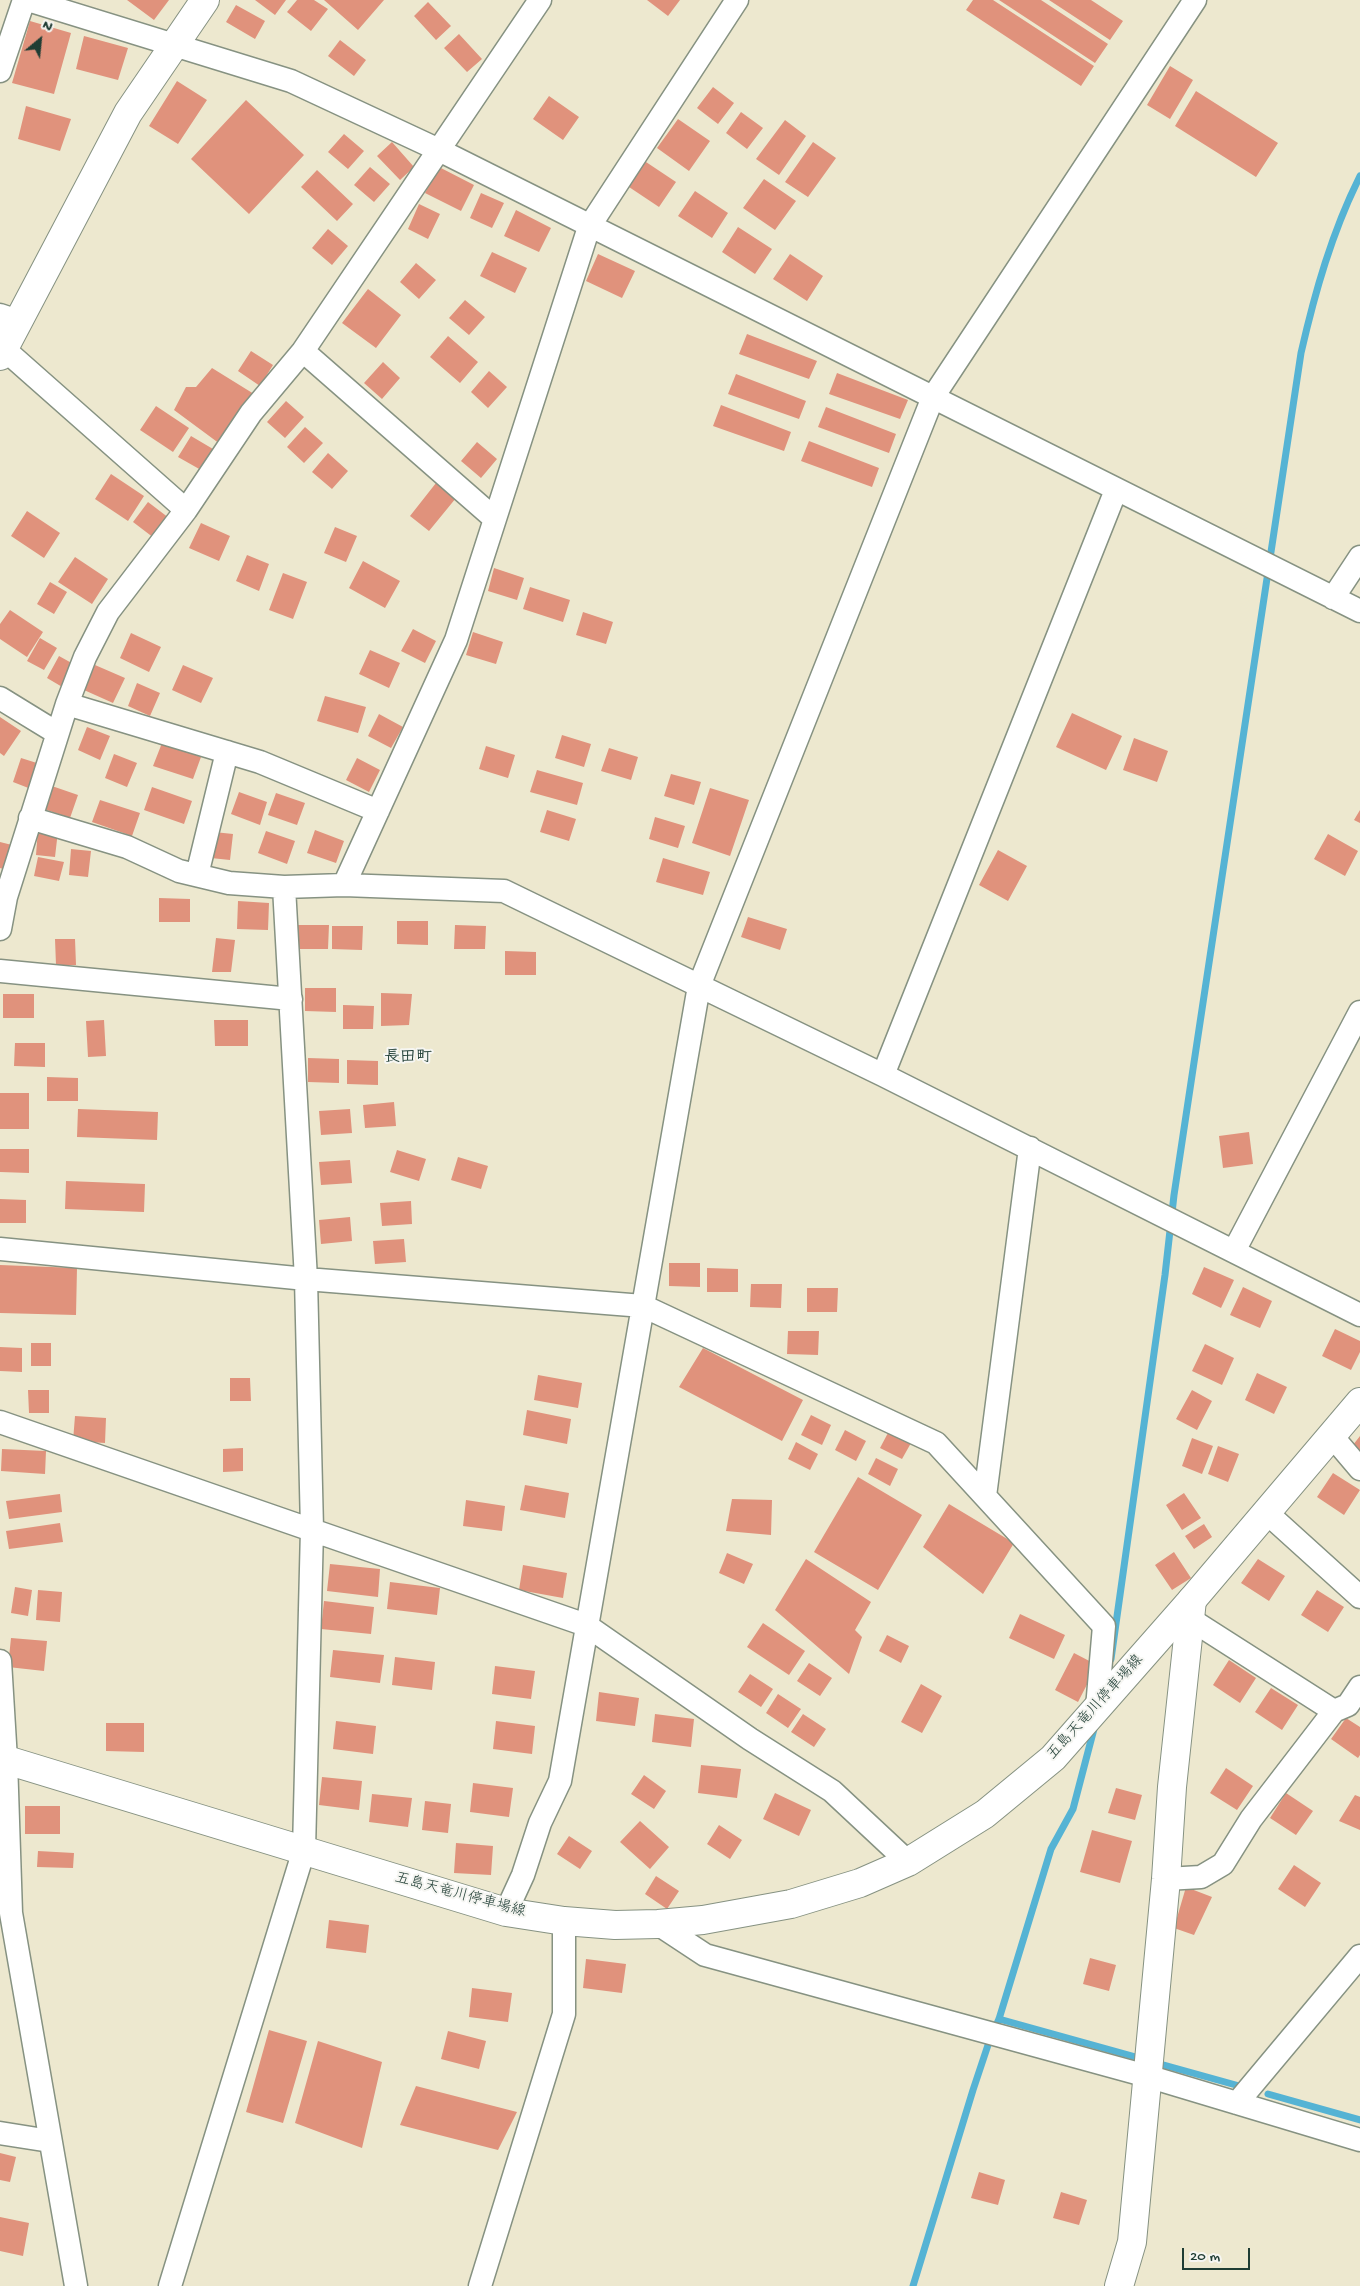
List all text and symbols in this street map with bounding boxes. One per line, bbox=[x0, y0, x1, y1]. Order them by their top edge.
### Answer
north arrow bbox=[15, 15, 65, 65]
text: N bbox=[39, 17, 55, 36]
district label: 長田町 bbox=[384, 1049, 432, 1069]
street label: 五島天竜川停車場線 bbox=[1044, 1652, 1148, 1764]
street label: 五島天竜川停車場線 bbox=[392, 1870, 528, 1922]
scale bar bbox=[1185, 2238, 1252, 2270]
text: 20 m bbox=[1190, 2248, 1220, 2266]

